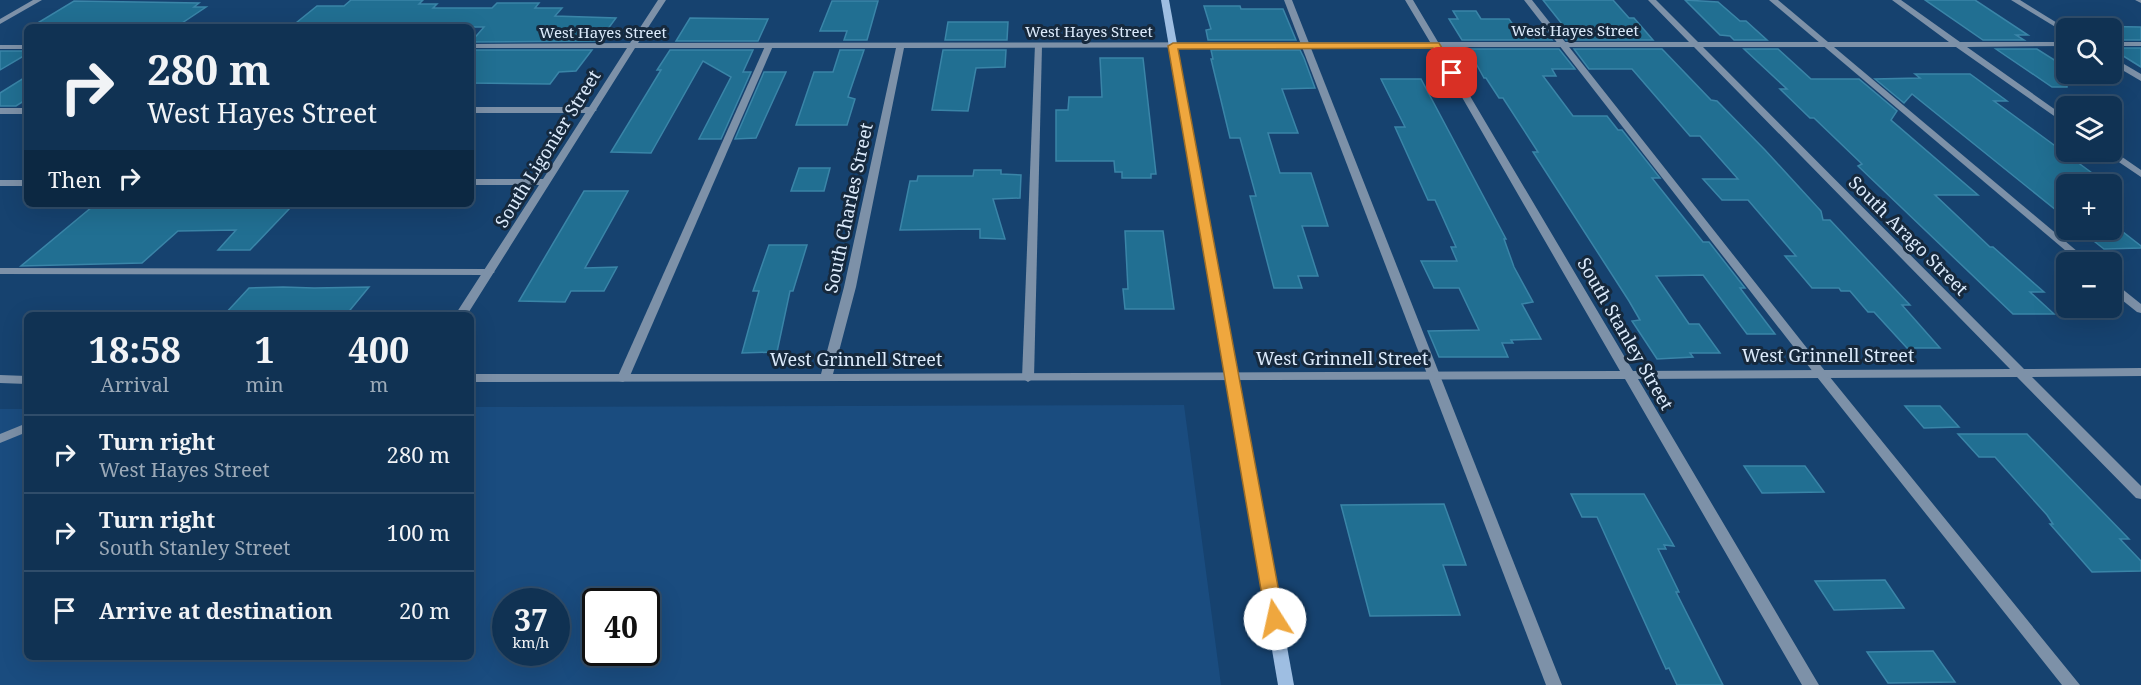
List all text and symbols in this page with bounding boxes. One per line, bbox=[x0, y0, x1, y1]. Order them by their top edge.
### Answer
map controls bbox=[2056, 18, 2122, 318]
button: search bbox=[2056, 18, 2122, 84]
street label: West Hayes Street bbox=[1511, 20, 1639, 40]
street label: West Hayes Street bbox=[1025, 21, 1153, 41]
street label: West Hayes Street bbox=[539, 22, 667, 42]
text: 280 m bbox=[147, 40, 271, 97]
pin bbox=[1426, 47, 1477, 98]
icon: right bbox=[48, 48, 126, 126]
icon: arrive bbox=[1435, 56, 1468, 89]
street label: South Ligonier Street bbox=[489, 65, 605, 232]
text: West Hayes Street bbox=[147, 94, 377, 131]
button: layers bbox=[2056, 96, 2122, 162]
street label: South Charles Street bbox=[818, 121, 878, 295]
icon: right bbox=[113, 162, 146, 195]
text: Then bbox=[48, 164, 101, 194]
street label: South Arago Street bbox=[1844, 170, 1974, 300]
button: + bbox=[2056, 174, 2122, 240]
button: − bbox=[2056, 252, 2122, 318]
street label: South Stanley Street bbox=[1572, 253, 1679, 414]
text: 18:58 bbox=[89, 325, 181, 374]
text: 1 bbox=[254, 325, 275, 374]
text: 400 bbox=[348, 325, 409, 374]
street label: West Grinnell Street bbox=[1742, 343, 1914, 367]
street label: West Grinnell Street bbox=[1256, 346, 1428, 370]
street label: West Grinnell Street bbox=[770, 347, 942, 371]
text: Arrival bbox=[101, 371, 169, 398]
text: min bbox=[246, 371, 284, 398]
text: m bbox=[369, 371, 388, 398]
text: Turn right bbox=[99, 426, 215, 456]
icon: right bbox=[48, 438, 81, 471]
text: 280 m bbox=[387, 439, 450, 469]
text: West Hayes Street bbox=[99, 456, 269, 483]
text: Turn right bbox=[99, 504, 215, 534]
icon: right bbox=[48, 516, 81, 549]
text: 100 m bbox=[387, 517, 450, 547]
text: South Stanley Street bbox=[99, 534, 290, 561]
position arrow bbox=[1243, 587, 1307, 651]
speed limit sign: 40 bbox=[582, 588, 660, 666]
icon: arrive bbox=[48, 594, 81, 627]
text: Arrive at destination bbox=[99, 595, 333, 625]
text: 20 m bbox=[399, 595, 450, 625]
text: 37 bbox=[514, 599, 548, 640]
text: km/h bbox=[513, 632, 549, 652]

